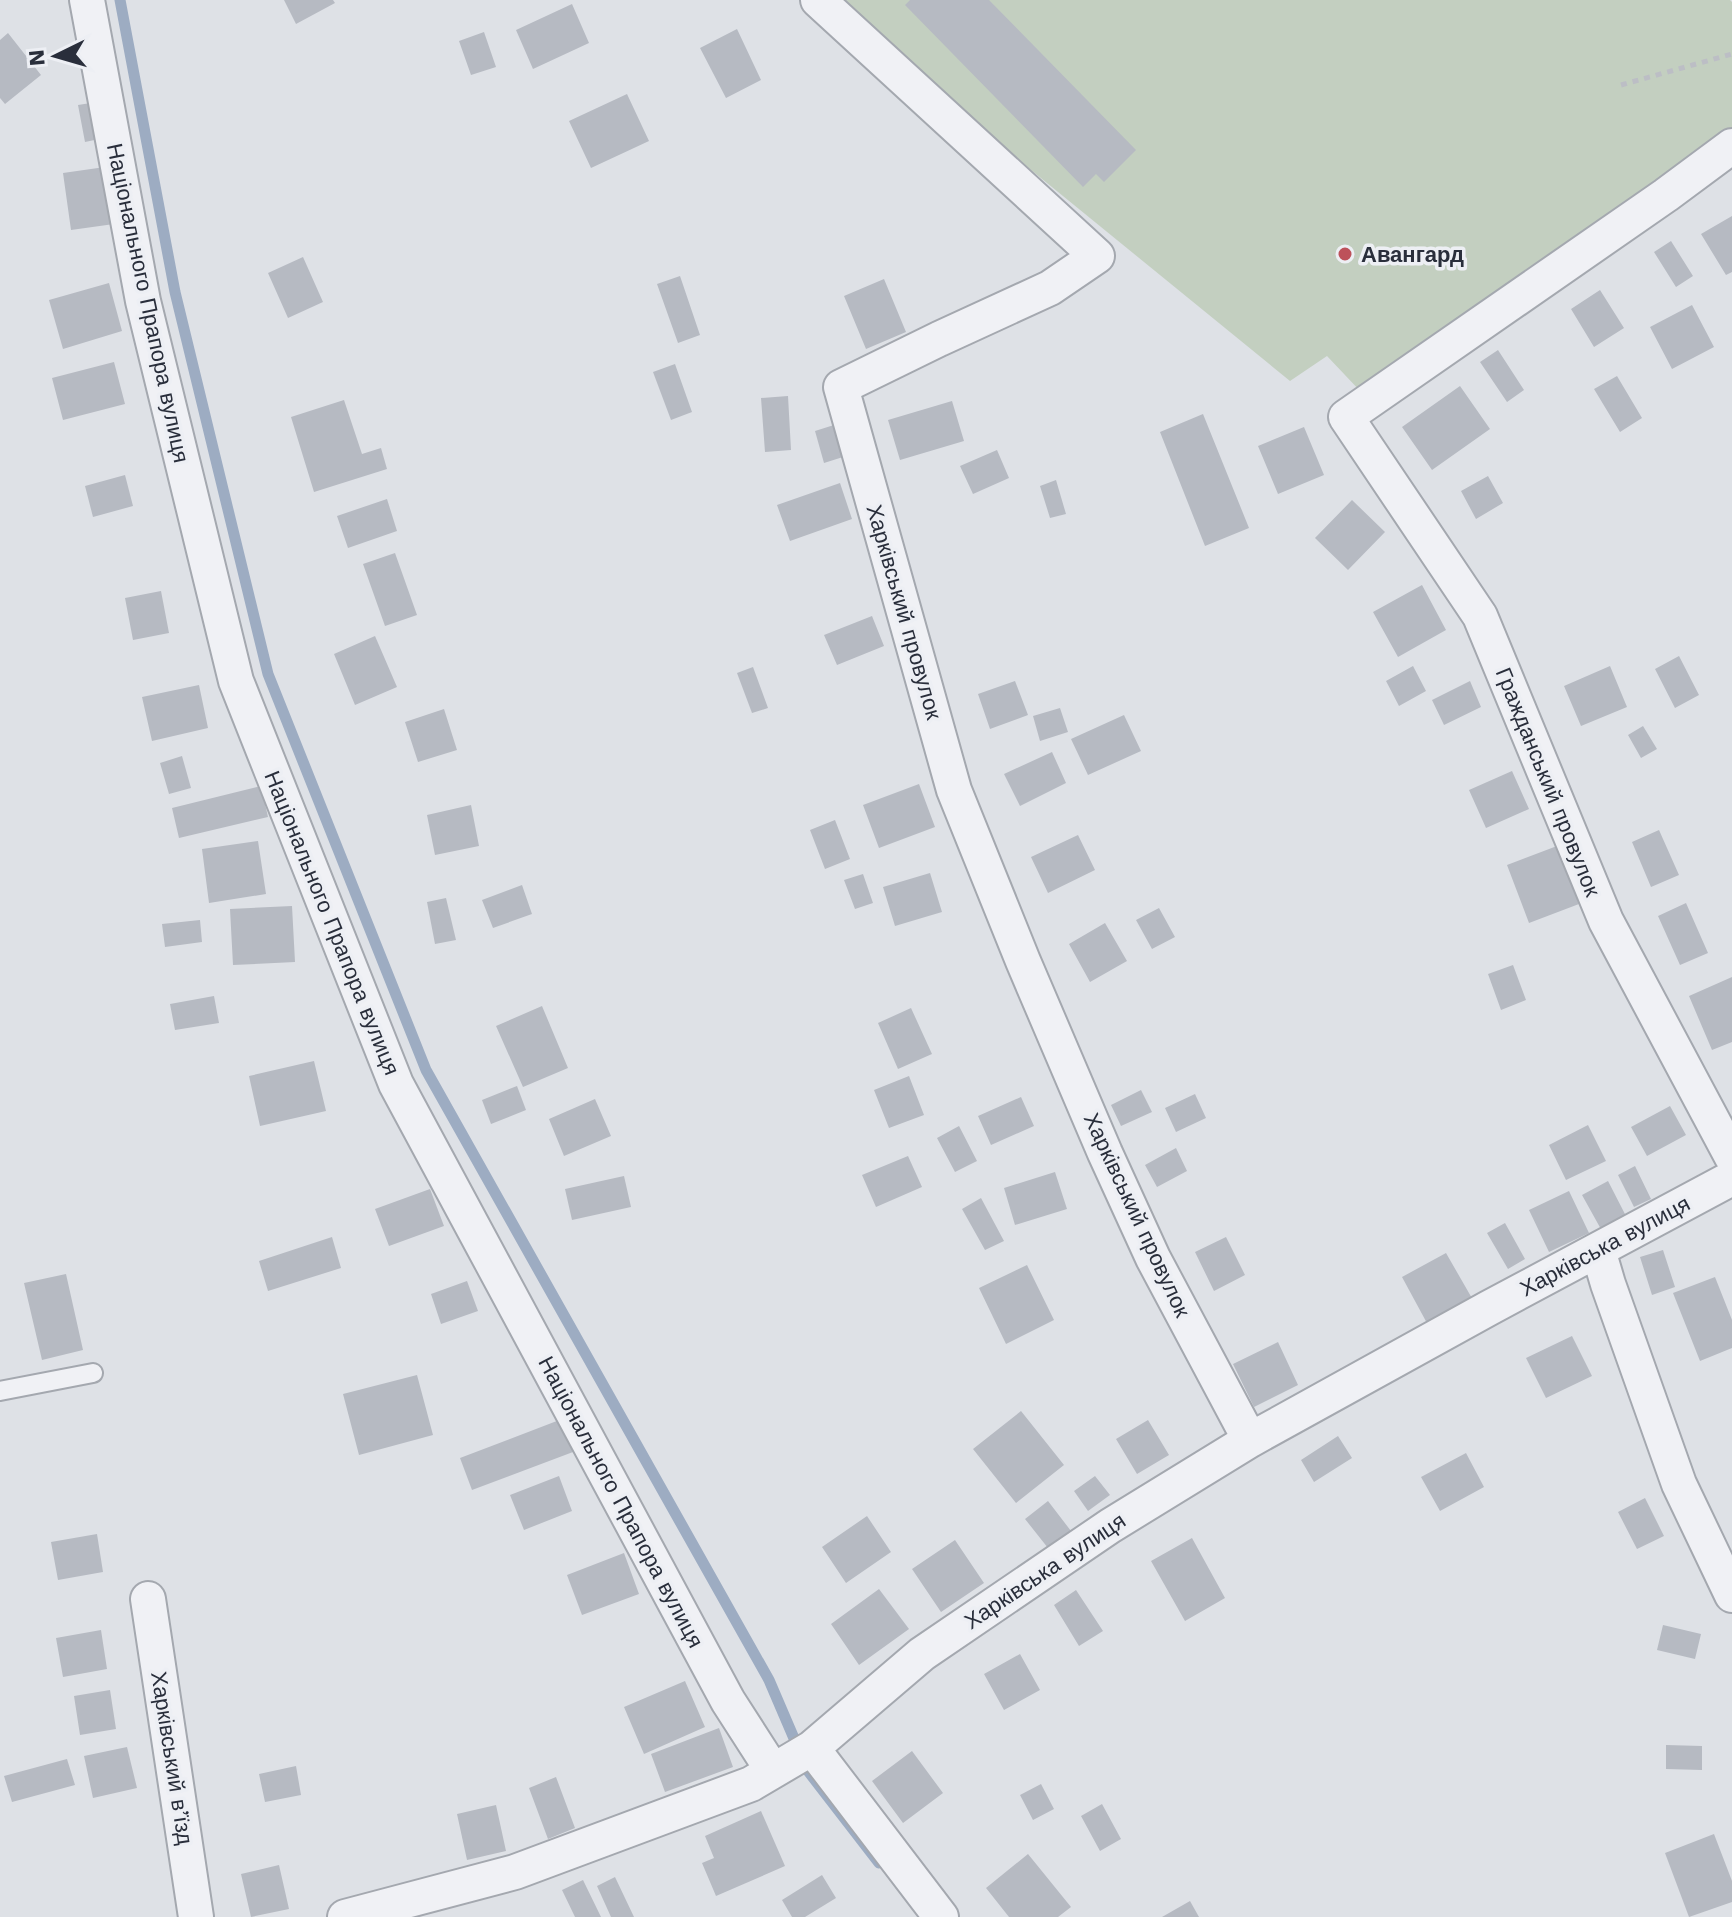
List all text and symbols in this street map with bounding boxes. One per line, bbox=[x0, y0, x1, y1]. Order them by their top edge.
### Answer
north arrow bbox=[16, 16, 96, 96]
text: N bbox=[23, 48, 50, 67]
street label: Національного Прапора вулиця bbox=[102, 141, 194, 465]
place label: Авангард bbox=[1361, 242, 1464, 267]
marker: Авангард bbox=[1336, 245, 1354, 263]
street label: Харківський провулок bbox=[861, 502, 947, 723]
street label: Гражданський провулок bbox=[1491, 664, 1605, 900]
street label: Національного Прапора вулиця bbox=[259, 767, 405, 1079]
street label: Харківський провулок bbox=[1079, 1109, 1195, 1321]
street label: Харківська вулиця bbox=[1516, 1191, 1694, 1301]
street label: Національного Прапора вулиця bbox=[533, 1352, 709, 1652]
street label: Харківська вулиця bbox=[960, 1508, 1130, 1634]
street label: Харківський в’їзд bbox=[146, 1670, 198, 1847]

